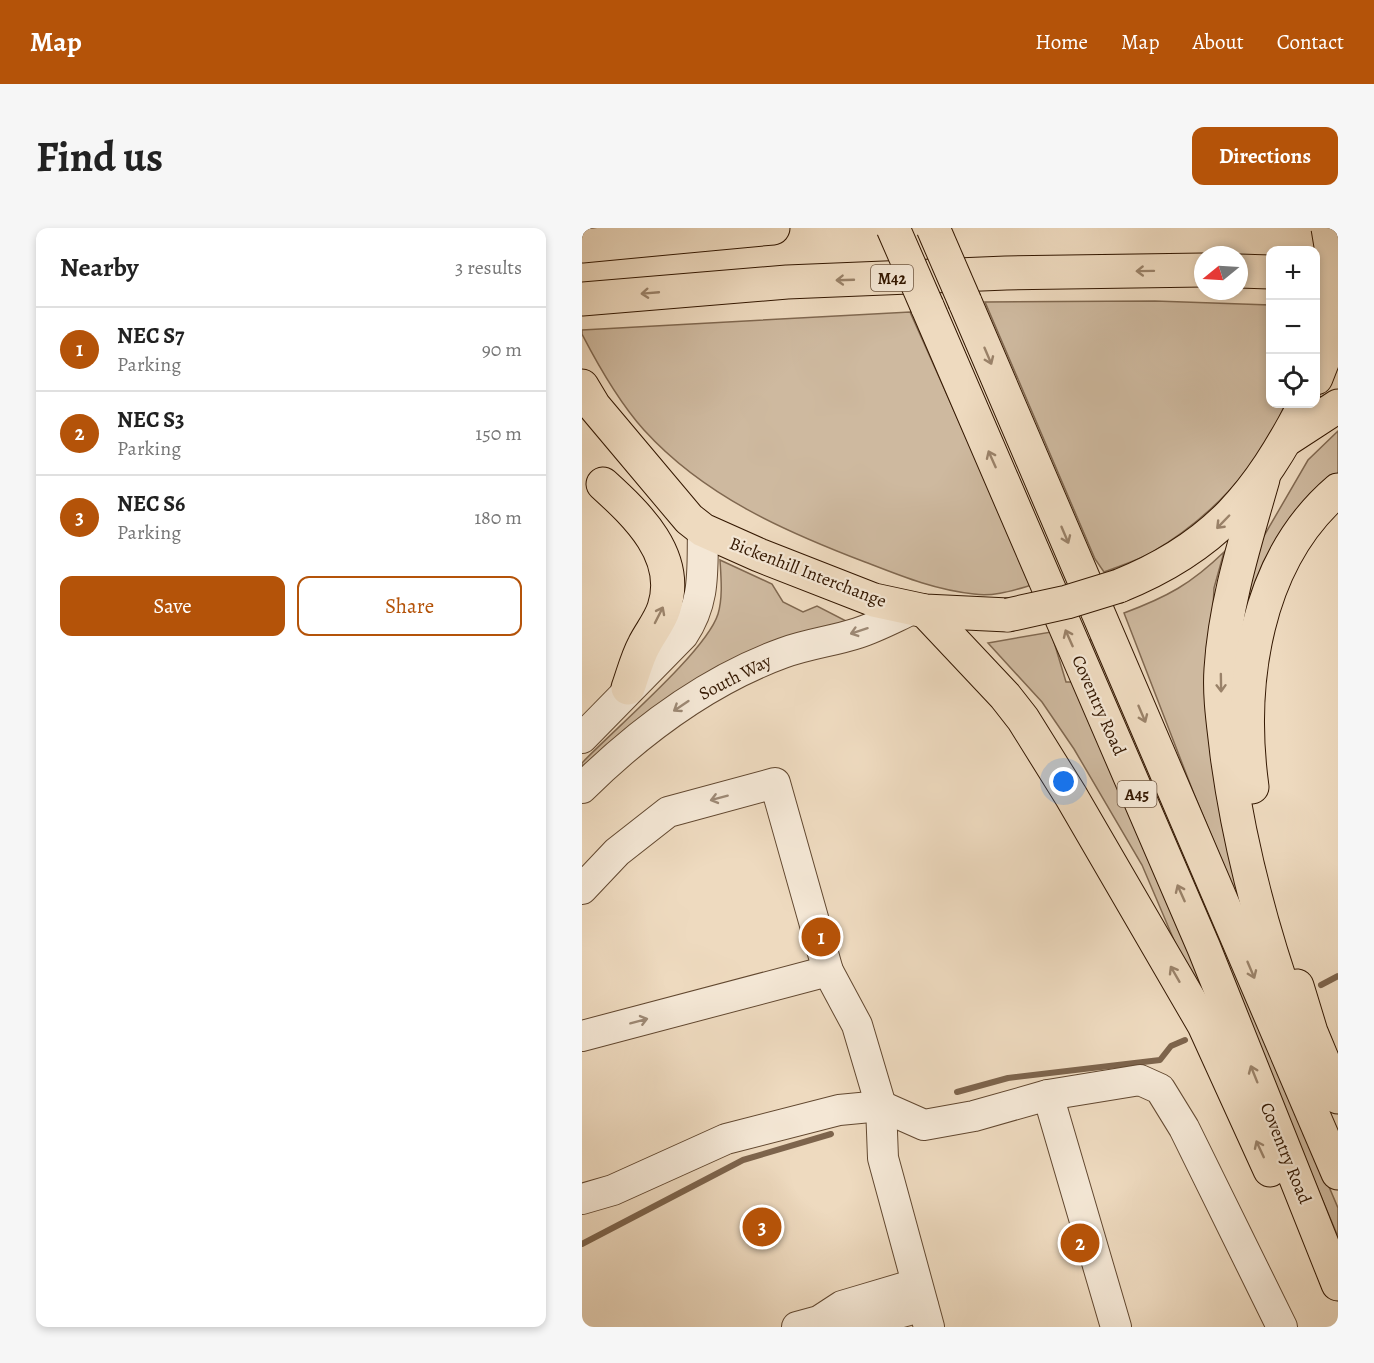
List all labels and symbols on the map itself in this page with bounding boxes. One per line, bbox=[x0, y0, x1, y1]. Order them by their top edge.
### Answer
north arrow bbox=[1194, 246, 1248, 300]
road number: M42 bbox=[871, 265, 913, 291]
one-way arrow bbox=[1135, 265, 1155, 277]
one-way arrow bbox=[835, 274, 855, 285]
one-way arrow bbox=[641, 288, 661, 299]
one-way arrow bbox=[983, 346, 994, 364]
one-way arrow bbox=[985, 450, 997, 468]
one-way arrow bbox=[1215, 514, 1230, 529]
one-way arrow bbox=[1060, 525, 1071, 544]
street label: Bickenhill Interchange bbox=[726, 531, 890, 613]
one-way arrow bbox=[654, 607, 666, 625]
one-way arrow bbox=[850, 627, 869, 638]
one-way arrow bbox=[1063, 629, 1074, 647]
street label: South Way bbox=[695, 648, 776, 705]
street label: Coventry Road bbox=[1066, 651, 1132, 759]
one-way arrow bbox=[1215, 672, 1227, 692]
one-way arrow bbox=[673, 700, 689, 712]
one-way arrow bbox=[1137, 705, 1148, 723]
your location bbox=[1049, 767, 1078, 796]
road number: A45 bbox=[1118, 781, 1156, 807]
one-way arrow bbox=[710, 793, 729, 804]
one-way arrow bbox=[1174, 885, 1186, 903]
pin: 1 bbox=[802, 914, 840, 960]
one-way arrow bbox=[1246, 960, 1257, 979]
one-way arrow bbox=[1168, 966, 1180, 983]
one-way arrow bbox=[629, 1014, 648, 1026]
one-way arrow bbox=[1248, 1065, 1259, 1084]
street label: Coventry Road bbox=[1255, 1099, 1317, 1208]
one-way arrow bbox=[1254, 1140, 1266, 1158]
pin: 3 bbox=[742, 1204, 782, 1250]
pin: 2 bbox=[1060, 1220, 1100, 1266]

